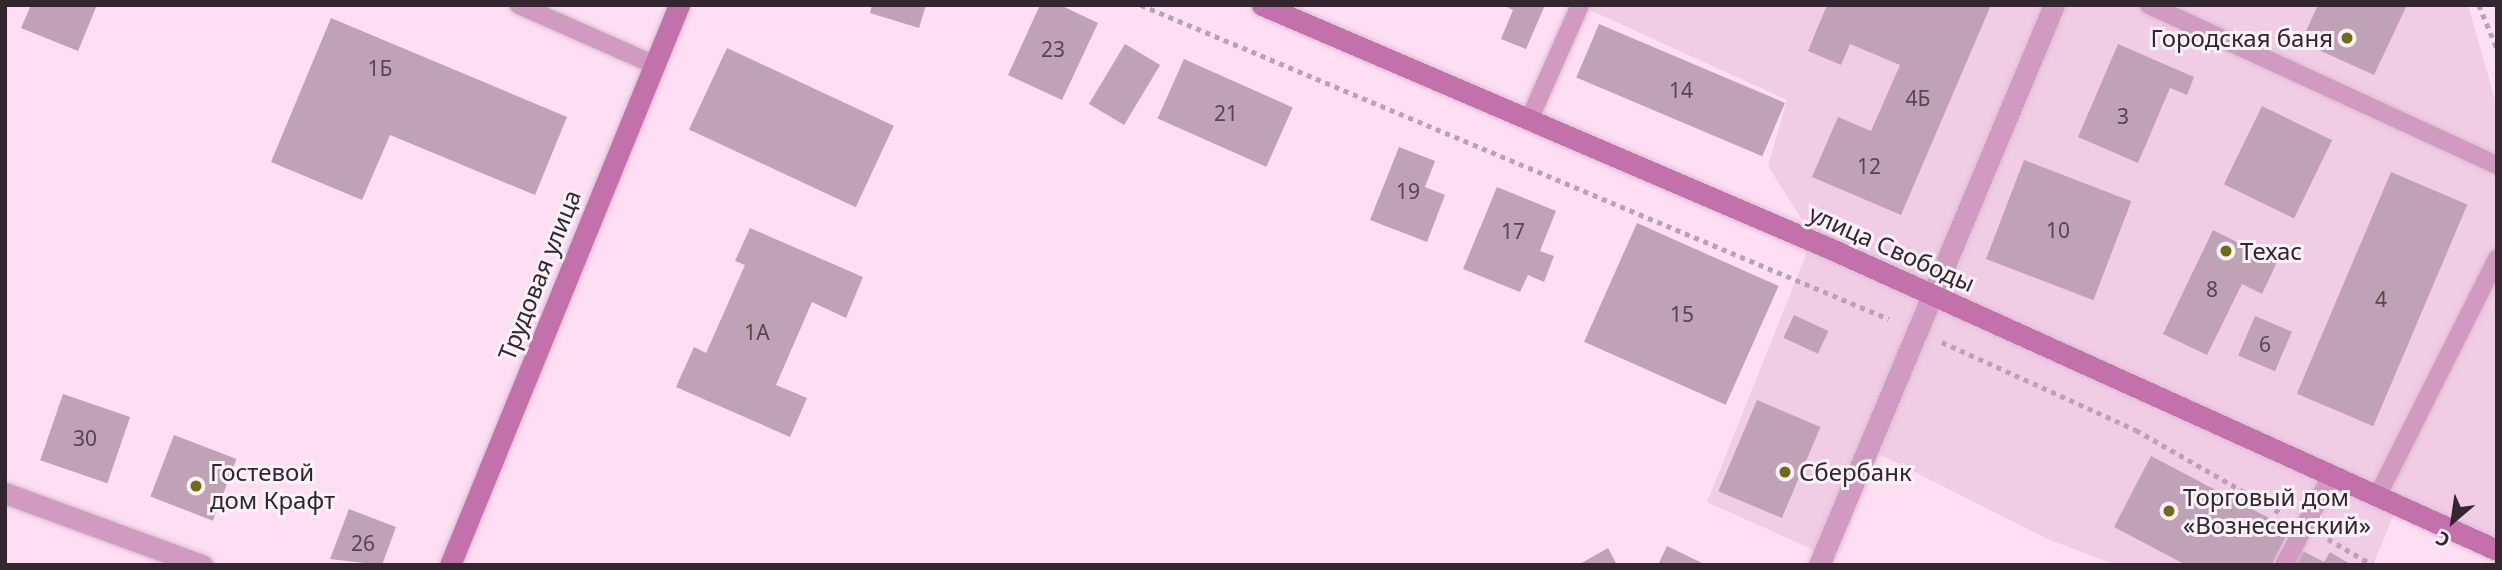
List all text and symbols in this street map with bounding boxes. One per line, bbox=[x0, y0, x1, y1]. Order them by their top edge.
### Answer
place label: Городская баня bbox=[2151, 24, 2333, 52]
marker: Городская баня bbox=[2339, 30, 2355, 46]
house number: 23 bbox=[1041, 36, 1065, 62]
house number: 1Б bbox=[368, 55, 392, 81]
house number: 14 bbox=[1669, 77, 1693, 103]
house number: 4Б bbox=[1906, 85, 1930, 111]
house number: 21 bbox=[1214, 100, 1238, 126]
house number: 3 bbox=[2117, 103, 2129, 129]
house number: 12 bbox=[1857, 153, 1881, 179]
house number: 19 bbox=[1396, 178, 1420, 204]
street label: Трудовая улица bbox=[492, 186, 586, 364]
street label: улица Свободы bbox=[1805, 199, 1979, 297]
house number: 10 bbox=[2046, 217, 2070, 243]
house number: 17 bbox=[1501, 218, 1525, 244]
place label: Техас bbox=[2240, 237, 2302, 265]
marker: Техас bbox=[2218, 243, 2234, 259]
house number: 8 bbox=[2206, 276, 2218, 302]
house number: 4 bbox=[2375, 286, 2387, 312]
house number: 15 bbox=[1670, 301, 1694, 327]
house number: 1А bbox=[744, 319, 770, 345]
house number: 6 bbox=[2259, 331, 2271, 357]
house number: 30 bbox=[73, 425, 97, 451]
place label: Гостевой дом Крафт bbox=[210, 458, 335, 514]
place label: Сбербанк bbox=[1799, 458, 1912, 486]
marker: Сбербанк bbox=[1777, 464, 1793, 480]
marker: Гостевой дом Крафт bbox=[188, 478, 204, 494]
place label: Торговый дом «Вознесенский» bbox=[2183, 483, 2371, 539]
north arrow bbox=[2418, 486, 2488, 556]
marker: Торговый дом «Вознесенский» bbox=[2161, 503, 2177, 519]
text: С bbox=[2431, 525, 2454, 554]
house number: 26 bbox=[351, 530, 375, 556]

